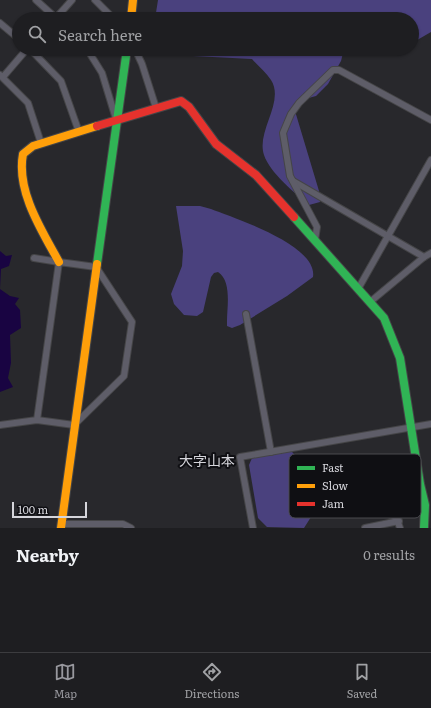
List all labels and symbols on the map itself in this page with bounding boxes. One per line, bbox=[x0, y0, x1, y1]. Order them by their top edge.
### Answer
district label: 大字山本 bbox=[179, 450, 235, 470]
legend bbox=[289, 454, 421, 518]
text: Fast bbox=[322, 459, 344, 475]
text: Slow bbox=[322, 477, 348, 493]
text: Jam bbox=[322, 495, 345, 511]
scale bar bbox=[12, 500, 87, 519]

